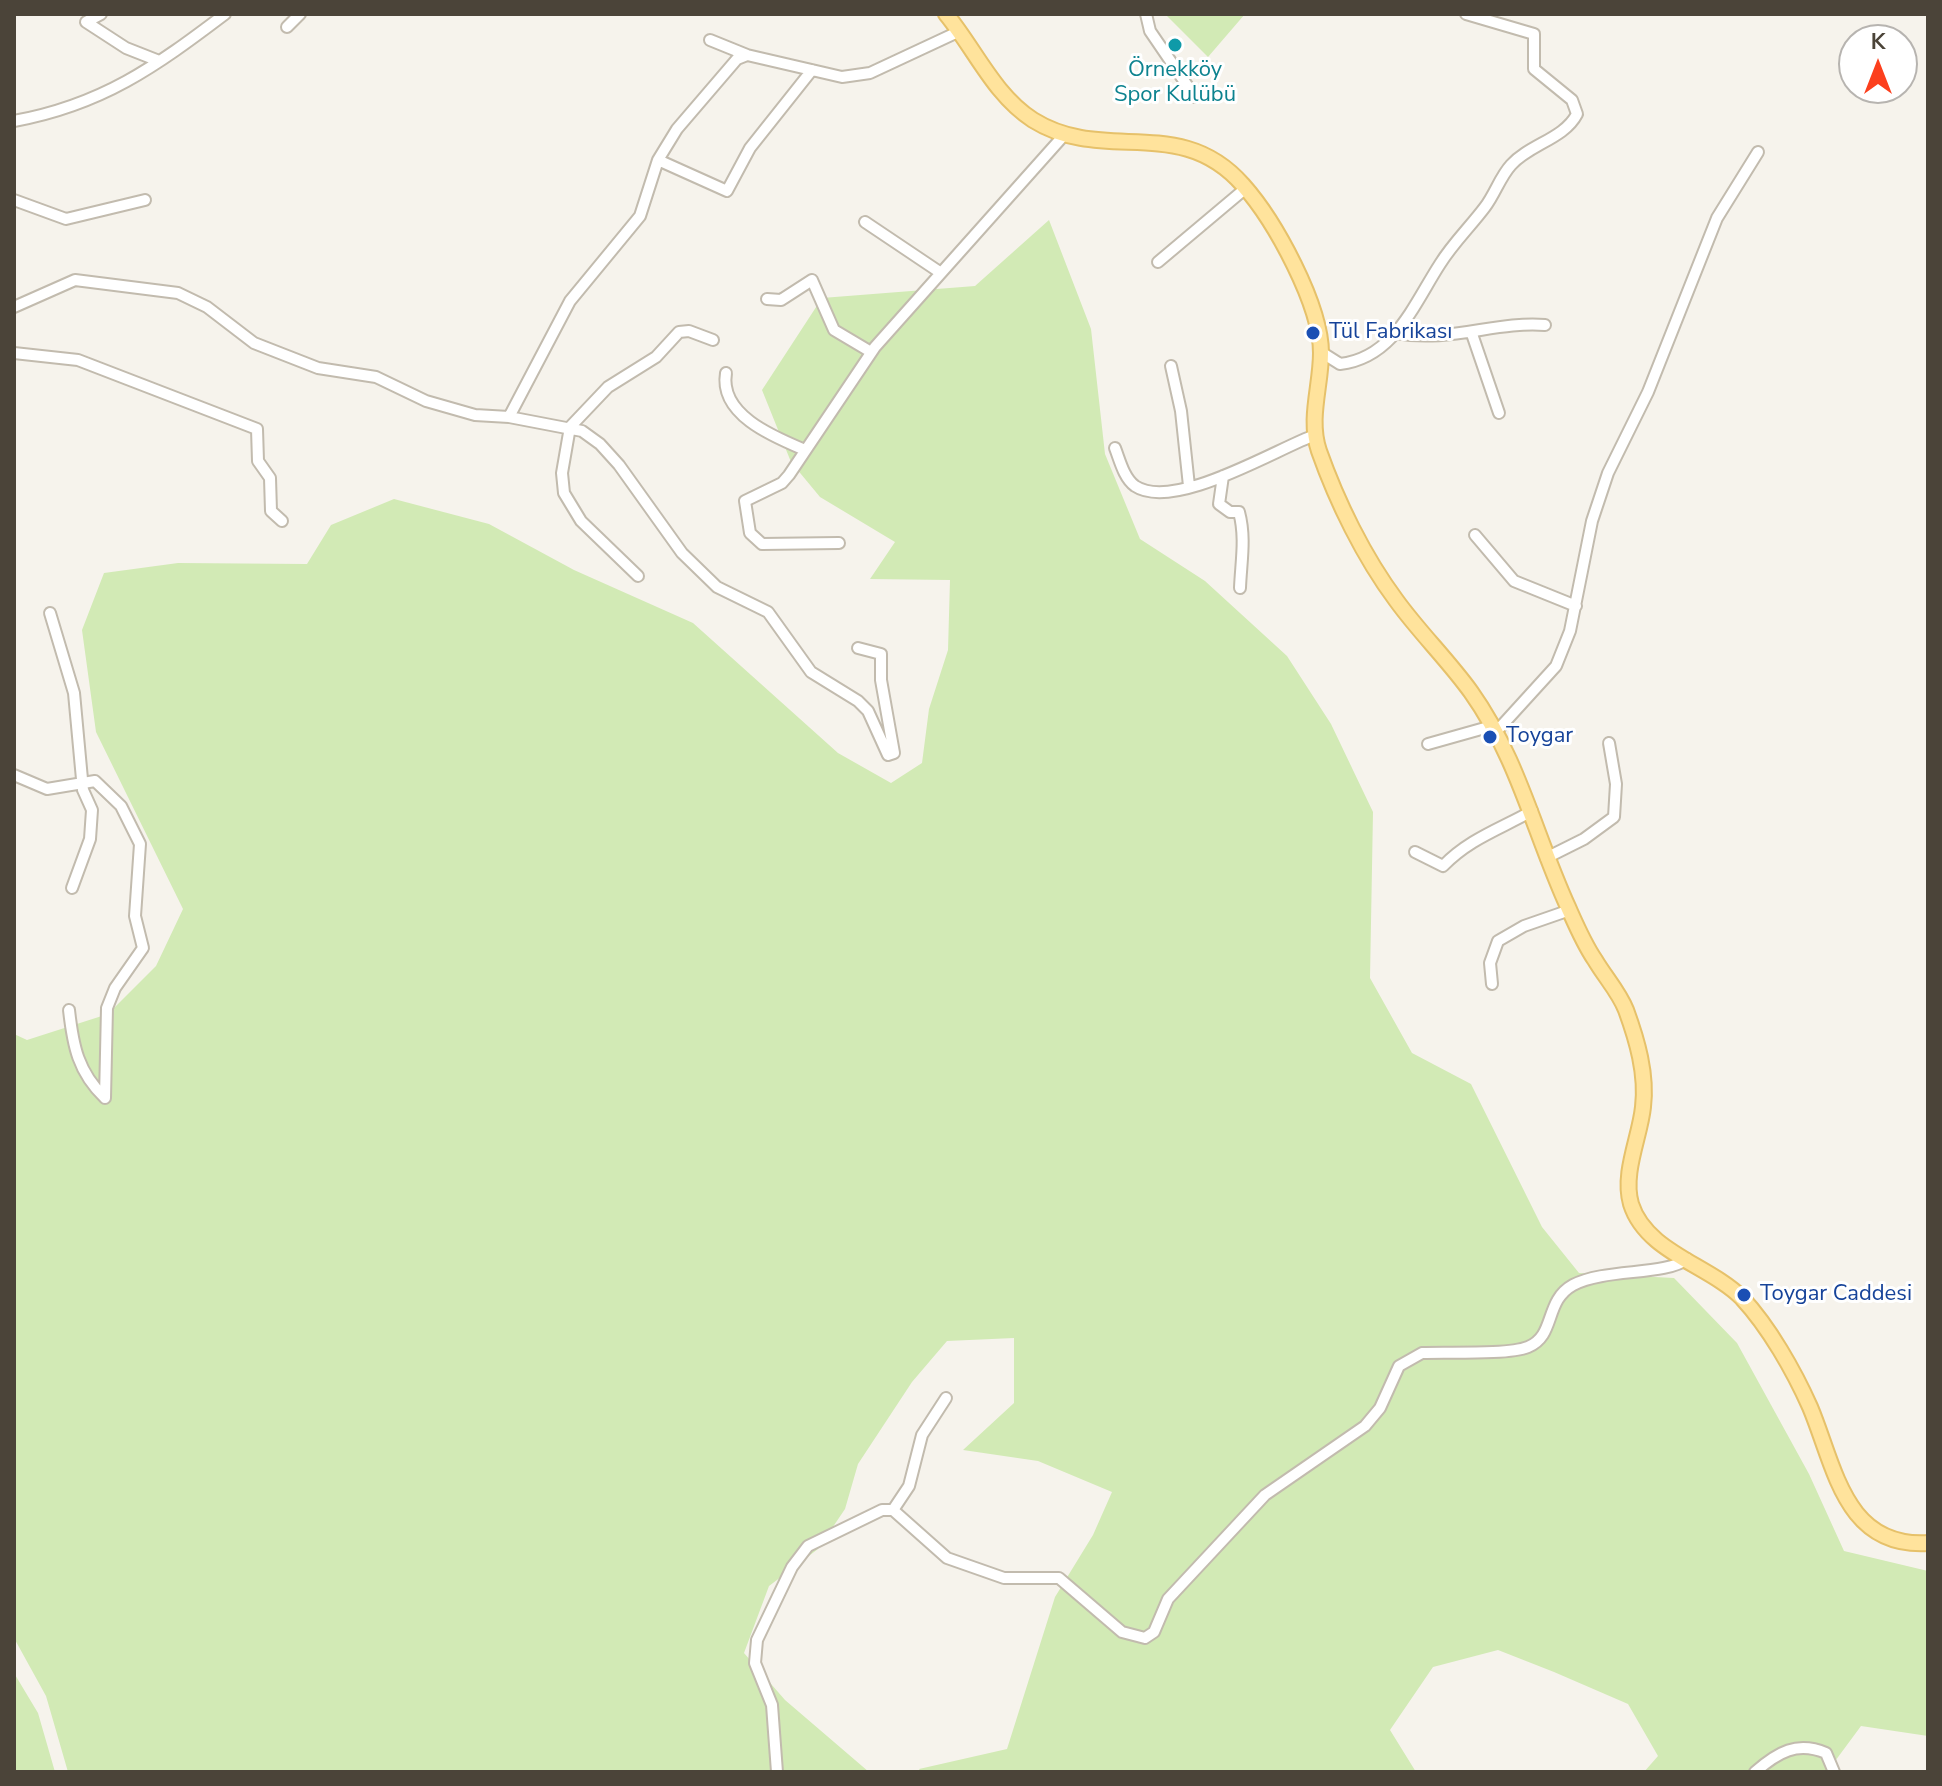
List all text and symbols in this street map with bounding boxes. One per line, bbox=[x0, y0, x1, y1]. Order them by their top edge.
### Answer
north arrow bbox=[1838, 24, 1918, 104]
text: K bbox=[1871, 27, 1885, 57]
marker: Örnekköy Spor Kulübü bbox=[1166, 36, 1184, 54]
place label: Örnekköy Spor Kulübü bbox=[1114, 58, 1236, 110]
place label: Tül Fabrikası bbox=[1329, 320, 1452, 346]
marker: Tül Fabrikası bbox=[1304, 324, 1322, 342]
place label: Toygar bbox=[1506, 724, 1573, 750]
marker: Toygar bbox=[1481, 728, 1499, 746]
place label: Toygar Caddesi bbox=[1760, 1282, 1912, 1308]
marker: Toygar Caddesi bbox=[1735, 1286, 1753, 1304]

